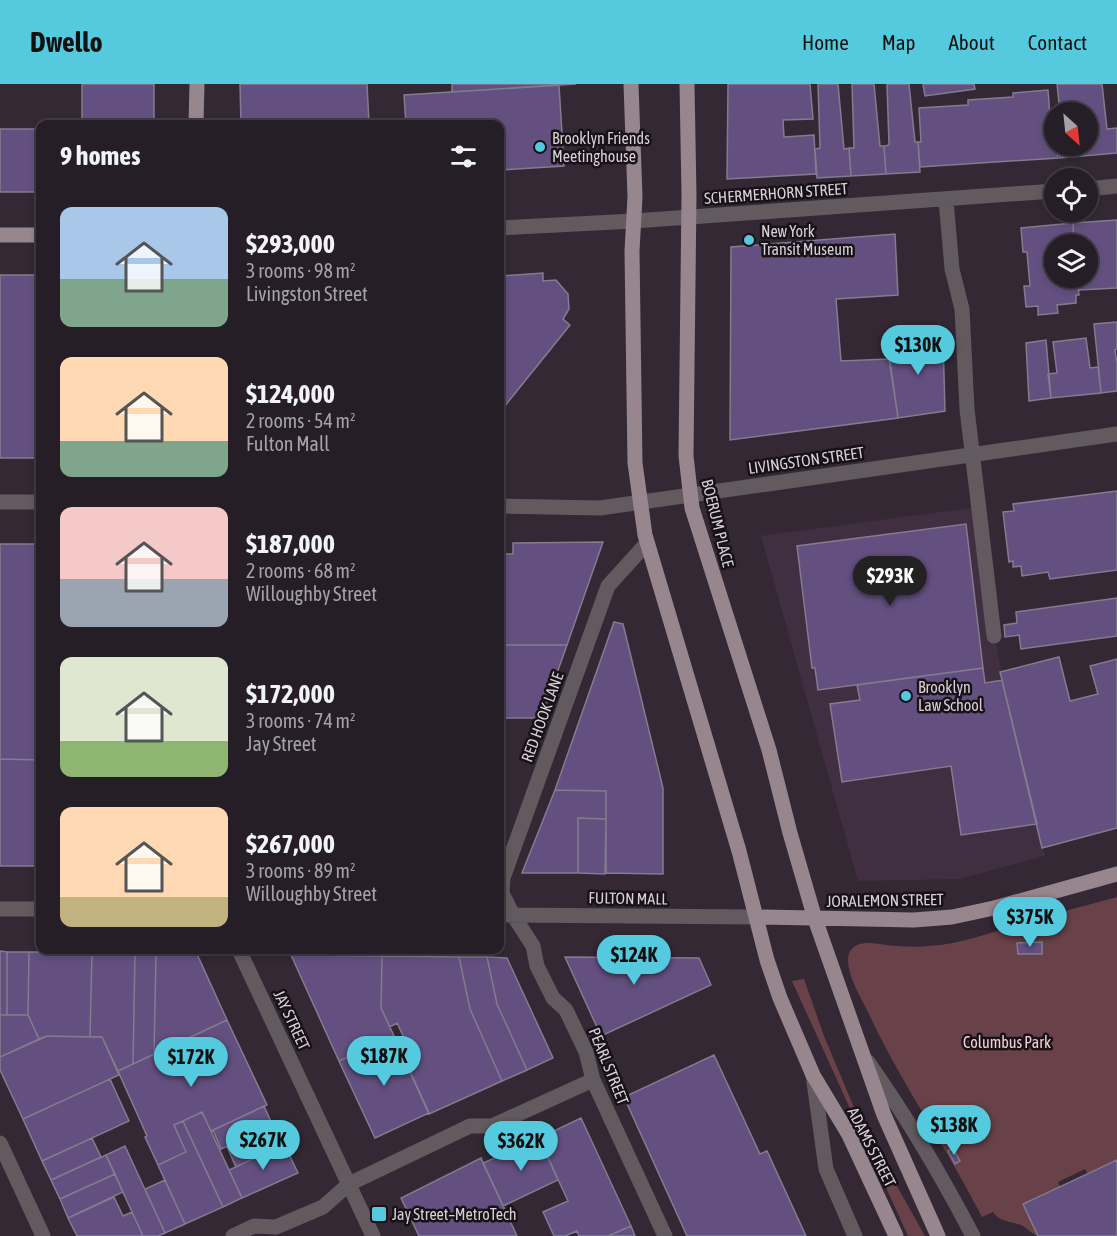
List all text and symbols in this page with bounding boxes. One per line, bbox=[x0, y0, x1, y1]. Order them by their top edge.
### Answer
text: Dwello bbox=[30, 26, 103, 58]
text: Home bbox=[802, 30, 849, 54]
text: Map bbox=[882, 30, 916, 54]
text: About bbox=[949, 30, 995, 54]
text: Contact bbox=[1028, 30, 1087, 54]
north arrow bbox=[1044, 102, 1098, 156]
map controls bbox=[1044, 102, 1098, 288]
place label: Brooklyn Friends Meetinghouse bbox=[552, 129, 650, 166]
icon: filters bbox=[447, 140, 480, 173]
marker: Brooklyn Friends Meetinghouse bbox=[533, 140, 547, 154]
text: 9 homes bbox=[60, 141, 140, 171]
button: locate bbox=[1044, 168, 1098, 222]
street label: SCHERMERHORN STREET bbox=[703, 179, 849, 207]
place label: New York Transit Museum bbox=[761, 222, 853, 258]
text: $293,000 bbox=[246, 229, 335, 259]
icon: home bbox=[108, 231, 180, 303]
marker: New York Transit Museum bbox=[742, 233, 756, 247]
button: layers bbox=[1044, 234, 1098, 288]
text: 3 rooms · 98 m² bbox=[246, 259, 356, 282]
text: Livingston Street bbox=[246, 282, 368, 305]
pin: $130K bbox=[876, 325, 960, 376]
text: $130K bbox=[895, 333, 941, 356]
text: $124,000 bbox=[246, 379, 335, 409]
icon: home bbox=[108, 381, 180, 453]
text: 2 rooms · 54 m² bbox=[246, 409, 356, 432]
text: Fulton Mall bbox=[246, 432, 330, 455]
street label: LIVINGSTON STREET bbox=[747, 443, 865, 477]
street label: BOERUM PLACE bbox=[698, 477, 738, 569]
text: $187,000 bbox=[246, 529, 335, 559]
icon: home bbox=[108, 531, 180, 603]
pin: $293K bbox=[848, 556, 932, 607]
text: 2 rooms · 68 m² bbox=[246, 559, 356, 582]
text: $293K bbox=[867, 564, 913, 587]
text: Willoughby Street bbox=[246, 582, 377, 605]
street label: RED HOOK LANE bbox=[517, 669, 567, 764]
place label: Brooklyn Law School bbox=[918, 678, 984, 714]
text: $172,000 bbox=[246, 679, 335, 709]
icon: home bbox=[108, 681, 180, 753]
marker: Brooklyn Law School bbox=[899, 689, 913, 703]
text: 3 rooms · 74 m² bbox=[246, 709, 356, 732]
text: Jay Street bbox=[246, 732, 317, 755]
text: $267,000 bbox=[246, 829, 335, 859]
icon: home bbox=[108, 831, 180, 903]
text: 3 rooms · 89 m² bbox=[246, 859, 356, 882]
text: Willoughby Street bbox=[246, 882, 377, 905]
street label: FULTON MALL bbox=[588, 888, 669, 908]
street label: JORALEMON STREET bbox=[826, 890, 944, 910]
pin: $375K bbox=[988, 897, 1072, 948]
text: $375K bbox=[1007, 905, 1053, 928]
pin: $124K bbox=[592, 935, 676, 986]
text: $124K bbox=[611, 943, 657, 966]
street label: JAY STREET bbox=[270, 987, 314, 1053]
street label: PEARL STREET bbox=[585, 1025, 633, 1107]
park label: Columbus Park bbox=[963, 1033, 1051, 1051]
pin: $187K bbox=[342, 1036, 426, 1087]
pin: $172K bbox=[149, 1037, 233, 1088]
text: $187K bbox=[361, 1044, 407, 1067]
text: $172K bbox=[168, 1045, 214, 1068]
street label: ADAMS STREET bbox=[844, 1104, 900, 1190]
pin: $138K bbox=[912, 1105, 996, 1156]
text: $138K bbox=[931, 1113, 977, 1136]
pin: $267K bbox=[221, 1120, 305, 1171]
pin: $362K bbox=[479, 1121, 563, 1172]
text: $267K bbox=[240, 1128, 286, 1151]
text: $362K bbox=[498, 1129, 544, 1152]
marker: Jay Street–MetroTech bbox=[370, 1205, 388, 1223]
place label: Jay Street–MetroTech bbox=[392, 1205, 517, 1224]

